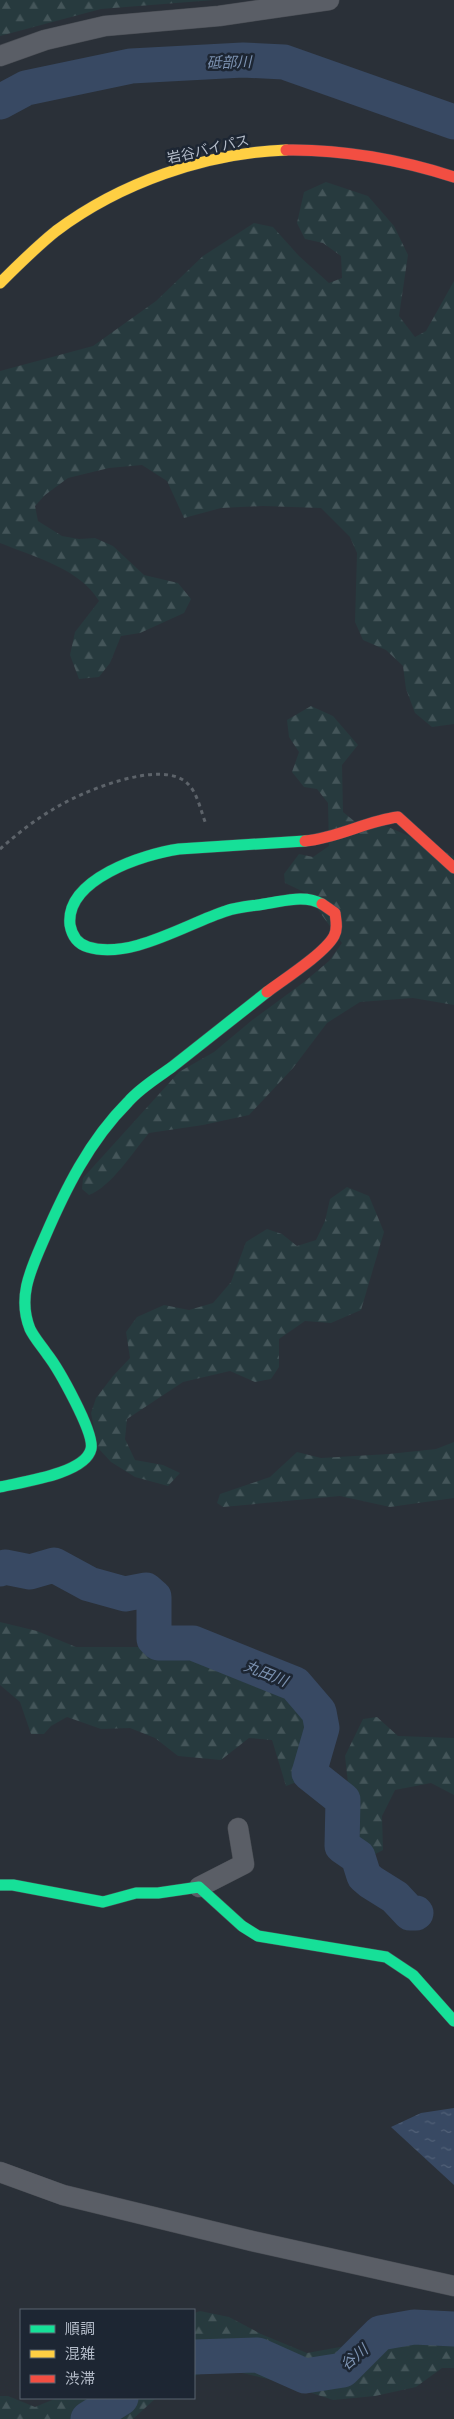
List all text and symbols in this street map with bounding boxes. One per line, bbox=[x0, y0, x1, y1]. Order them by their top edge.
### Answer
water label: 砥部川 bbox=[206, 53, 254, 71]
street label: 岩谷バイパス bbox=[165, 132, 251, 166]
water label: 丸田川 bbox=[242, 1657, 292, 1690]
legend bbox=[20, 2309, 195, 2399]
text: 順調 bbox=[65, 2320, 95, 2337]
water label: 谷川 bbox=[337, 2340, 372, 2373]
text: 混雑 bbox=[65, 2345, 95, 2362]
text: 渋滞 bbox=[65, 2370, 95, 2387]

